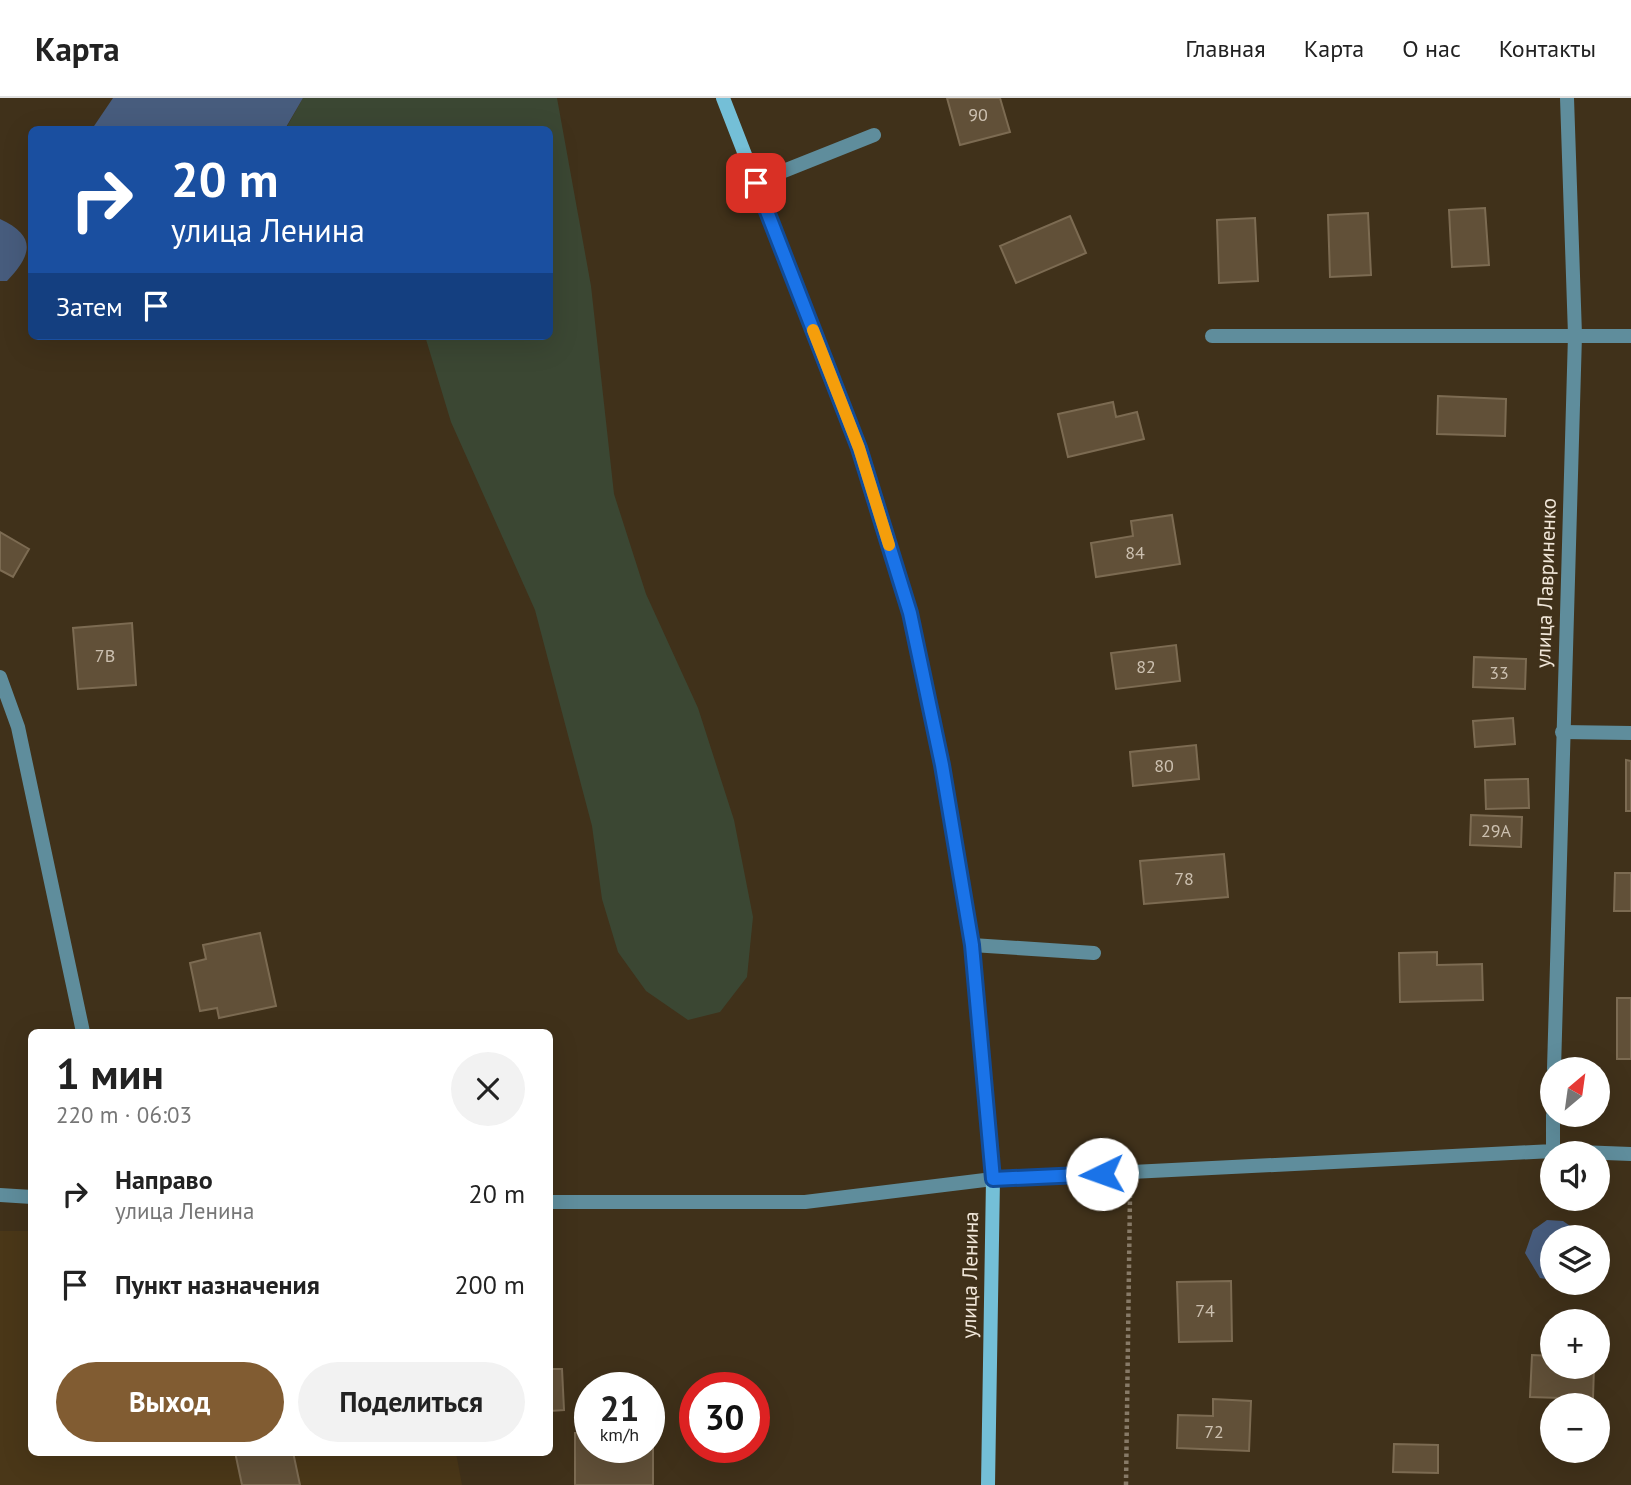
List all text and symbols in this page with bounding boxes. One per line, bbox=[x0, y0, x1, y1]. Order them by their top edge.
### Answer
text: Карта bbox=[35, 27, 120, 70]
text: Главная bbox=[1185, 33, 1266, 64]
text: Карта bbox=[1304, 33, 1364, 64]
text: О нас bbox=[1402, 33, 1461, 64]
text: Контакты bbox=[1499, 33, 1596, 64]
house number: 90 bbox=[968, 103, 988, 126]
text: 20 m bbox=[171, 147, 278, 211]
pin bbox=[726, 153, 786, 213]
icon: right bbox=[56, 154, 147, 245]
icon: arrive bbox=[737, 164, 775, 202]
text: улица Ленина bbox=[171, 209, 365, 251]
icon: arrive bbox=[137, 287, 175, 325]
text: Затем bbox=[56, 290, 123, 323]
street label: улица Лавриненко bbox=[1529, 498, 1562, 668]
house number: 84 bbox=[1125, 541, 1145, 564]
house number: 7В bbox=[95, 644, 115, 667]
house number: 82 bbox=[1136, 655, 1156, 678]
house number: 33 bbox=[1489, 661, 1509, 684]
house number: 80 bbox=[1154, 754, 1174, 777]
house number: 29А bbox=[1481, 819, 1512, 842]
house number: 78 bbox=[1174, 867, 1194, 890]
text: 1 мин bbox=[56, 1046, 164, 1101]
button: close bbox=[451, 1052, 525, 1126]
north arrow bbox=[1540, 1057, 1610, 1127]
map controls bbox=[1540, 1057, 1610, 1463]
text: 220 m · 06:03 bbox=[56, 1100, 192, 1129]
position arrow bbox=[1065, 1137, 1139, 1211]
button: sound bbox=[1540, 1141, 1610, 1211]
text: Направо bbox=[115, 1163, 213, 1196]
icon: right bbox=[56, 1175, 94, 1213]
text: 20 m bbox=[469, 1177, 525, 1210]
text: улица Ленина bbox=[115, 1196, 254, 1225]
street label: улица Ленина bbox=[955, 1211, 984, 1339]
button: layers bbox=[1540, 1225, 1610, 1295]
icon: arrive bbox=[56, 1266, 94, 1304]
text: Пункт назначения bbox=[115, 1268, 320, 1301]
text: 200 m bbox=[454, 1268, 525, 1301]
house number: 74 bbox=[1195, 1299, 1215, 1322]
button: + bbox=[1540, 1309, 1610, 1379]
button: Выход bbox=[56, 1362, 284, 1442]
button: Поделиться bbox=[298, 1362, 525, 1442]
speed limit sign: 30 bbox=[679, 1372, 770, 1463]
text: 21 bbox=[600, 1385, 639, 1431]
button: − bbox=[1540, 1393, 1610, 1463]
house number: 72 bbox=[1204, 1420, 1224, 1443]
text: km/h bbox=[600, 1423, 639, 1446]

